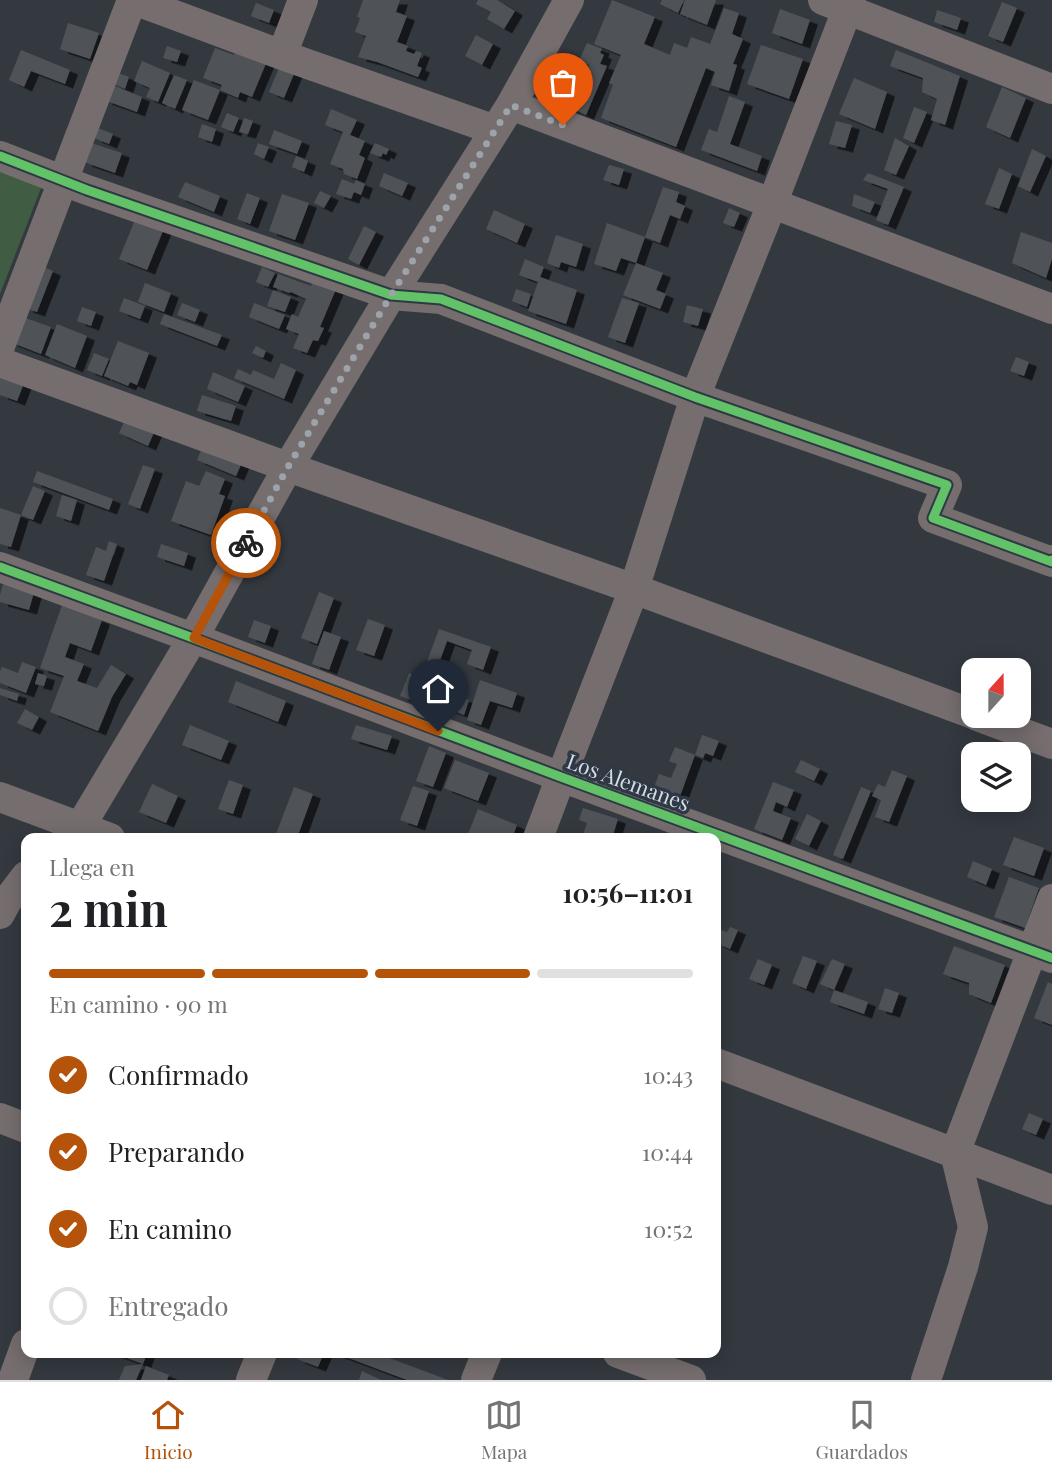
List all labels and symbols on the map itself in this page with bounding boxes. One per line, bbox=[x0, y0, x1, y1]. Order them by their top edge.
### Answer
pin bbox=[533, 53, 593, 125]
courier bbox=[211, 508, 281, 578]
north arrow bbox=[961, 658, 1031, 728]
pin bbox=[408, 659, 468, 731]
street label: Los Alemanes bbox=[563, 746, 694, 816]

